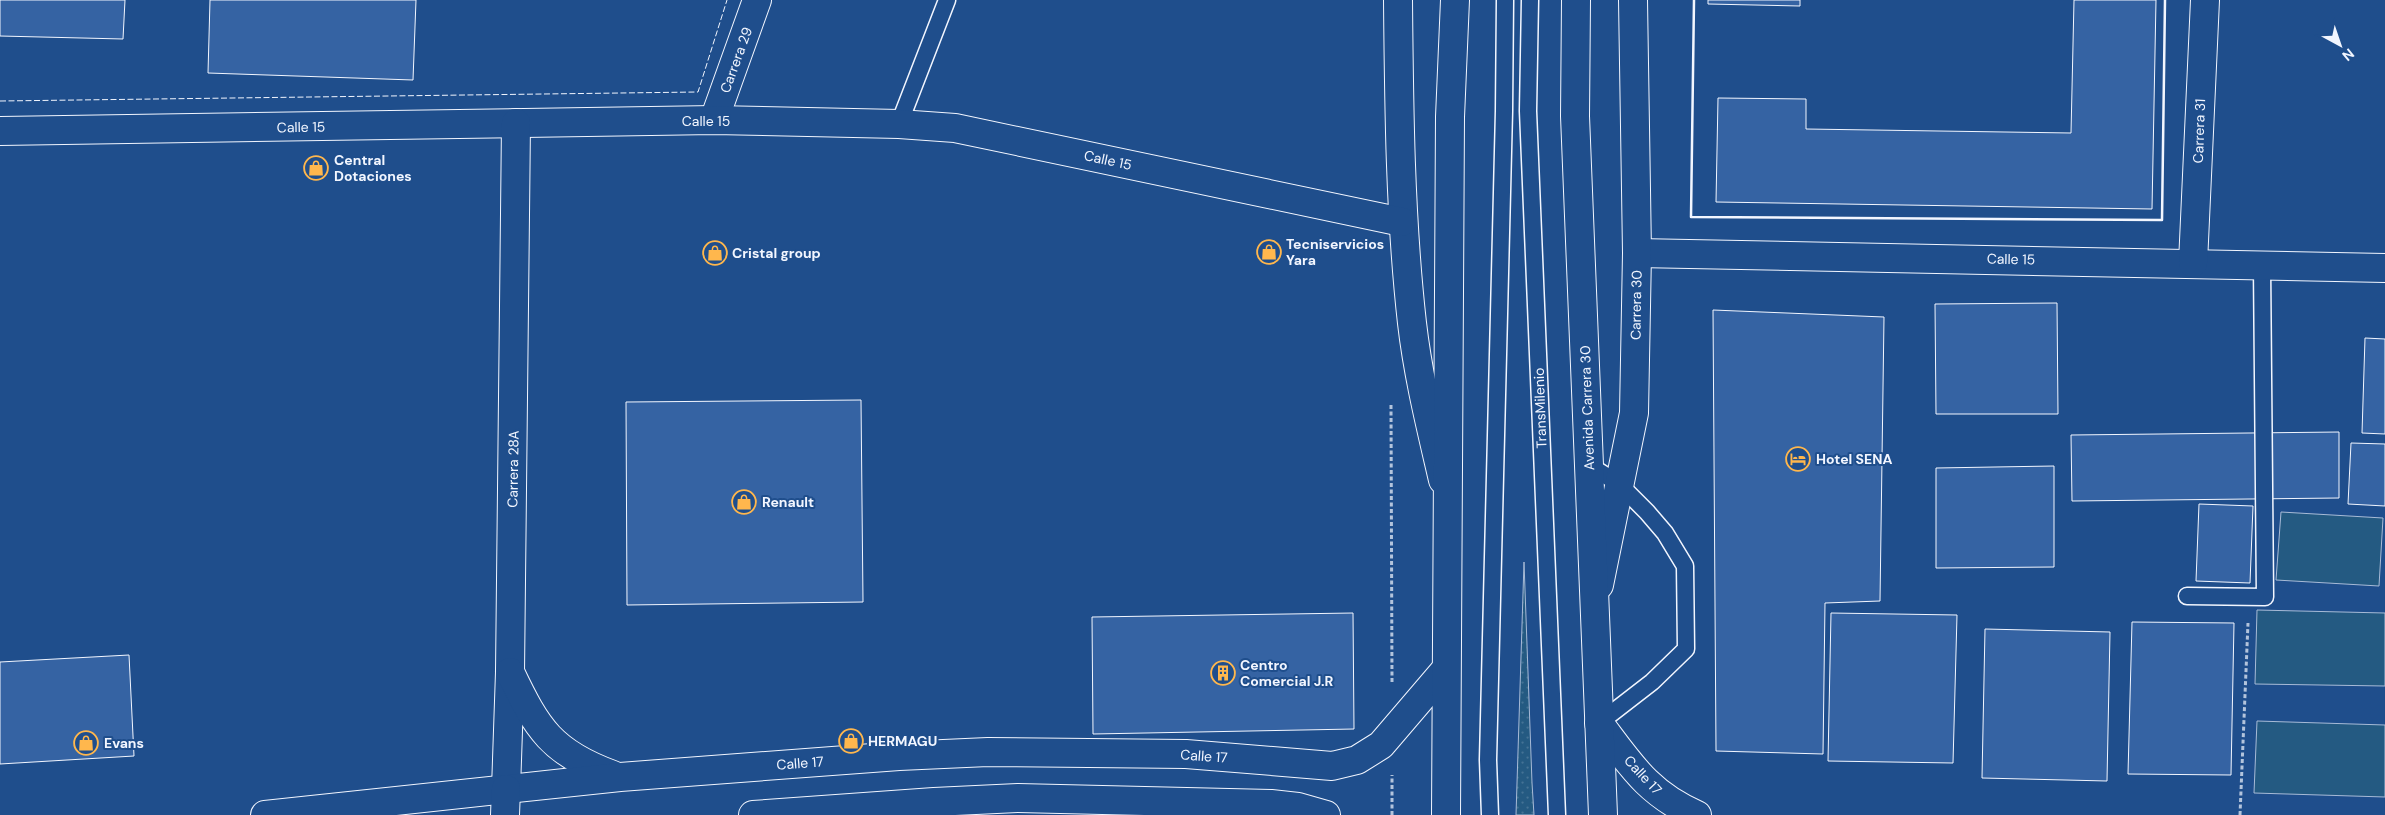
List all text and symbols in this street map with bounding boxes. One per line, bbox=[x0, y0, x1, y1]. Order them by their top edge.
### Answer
north arrow bbox=[2315, 20, 2365, 70]
street label: Carrera 29 bbox=[716, 24, 756, 95]
text: N bbox=[2339, 45, 2358, 65]
street label: Carrera 31 bbox=[2189, 98, 2209, 164]
street label: Calle 15 bbox=[682, 112, 730, 130]
street label: Calle 15 bbox=[277, 118, 325, 136]
street label: Calle 15 bbox=[1082, 146, 1134, 174]
place label: Central Dotaciones bbox=[334, 151, 412, 185]
shop icon: Central Dotaciones bbox=[303, 155, 329, 181]
place label: Tecniservicios Yara bbox=[1286, 235, 1384, 269]
shop icon: Tecniservicios Yara bbox=[1256, 239, 1282, 265]
shop icon: Cristal group bbox=[702, 240, 728, 266]
place label: Cristal group bbox=[732, 244, 821, 262]
street label: Calle 15 bbox=[1987, 250, 2035, 268]
street label: Carrera 30 bbox=[1626, 270, 1646, 340]
street label: Avenida Carrera 30 bbox=[1576, 345, 1598, 471]
street label: TransMilenio bbox=[1530, 367, 1550, 449]
street label: Carrera 28A bbox=[503, 430, 523, 508]
hotel icon: Hotel SENA bbox=[1785, 446, 1811, 472]
place label: Hotel SENA bbox=[1816, 450, 1892, 468]
shop icon: Renault bbox=[731, 489, 757, 515]
place label: Renault bbox=[762, 493, 814, 511]
place label: Centro Comercial J.R bbox=[1240, 656, 1333, 690]
building icon: Centro Comercial J.R bbox=[1210, 660, 1236, 686]
shop icon: HERMAGU bbox=[838, 728, 864, 754]
shop icon: Evans bbox=[73, 730, 99, 756]
place label: HERMAGU bbox=[868, 732, 937, 750]
place label: Evans bbox=[104, 734, 144, 752]
street label: Calle 17 bbox=[1180, 745, 1228, 767]
street label: Calle 17 bbox=[776, 752, 824, 774]
street label: Calle 17 bbox=[1620, 752, 1666, 798]

